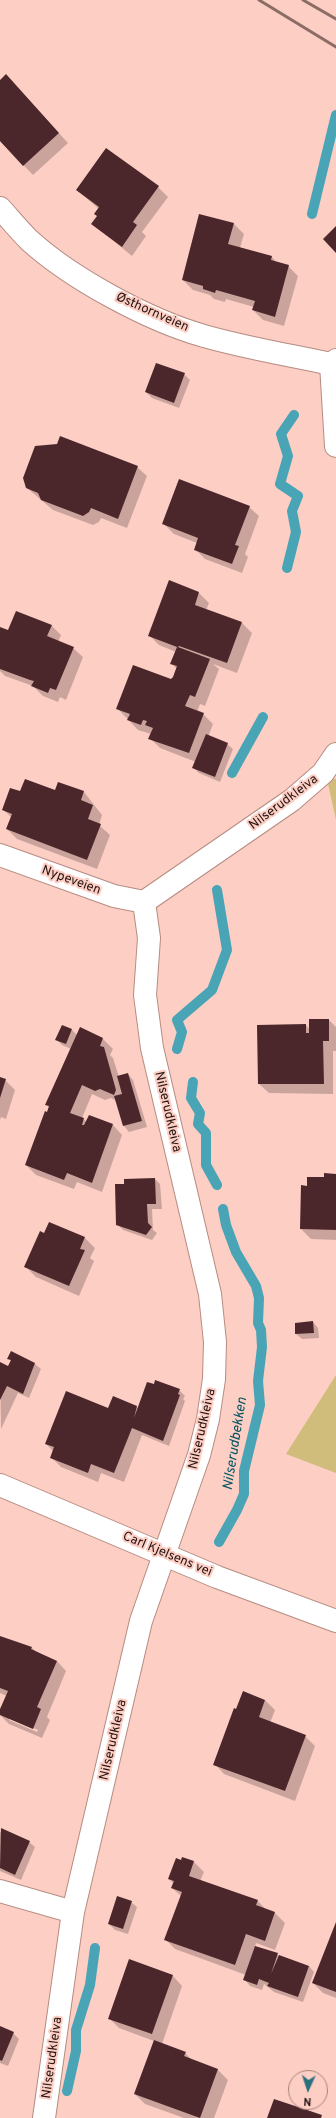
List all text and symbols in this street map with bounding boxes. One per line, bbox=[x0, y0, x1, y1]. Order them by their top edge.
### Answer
street label: Østhornveien bbox=[113, 290, 191, 336]
street label: Nilserudkleiva bbox=[246, 772, 322, 834]
street label: Nypeveien bbox=[39, 863, 103, 899]
street label: Nilserudkleiva bbox=[150, 1070, 184, 1154]
street label: Nilserudkleiva bbox=[186, 1387, 220, 1471]
water label: Nilserudbekken bbox=[220, 1396, 252, 1492]
street label: Carl Kjelsens vei bbox=[120, 1529, 214, 1581]
street label: Nilserudkleiva bbox=[97, 1698, 131, 1782]
street label: Nilserudkleiva bbox=[40, 2016, 66, 2100]
north arrow bbox=[288, 2070, 328, 2110]
text: N bbox=[303, 2094, 312, 2108]

